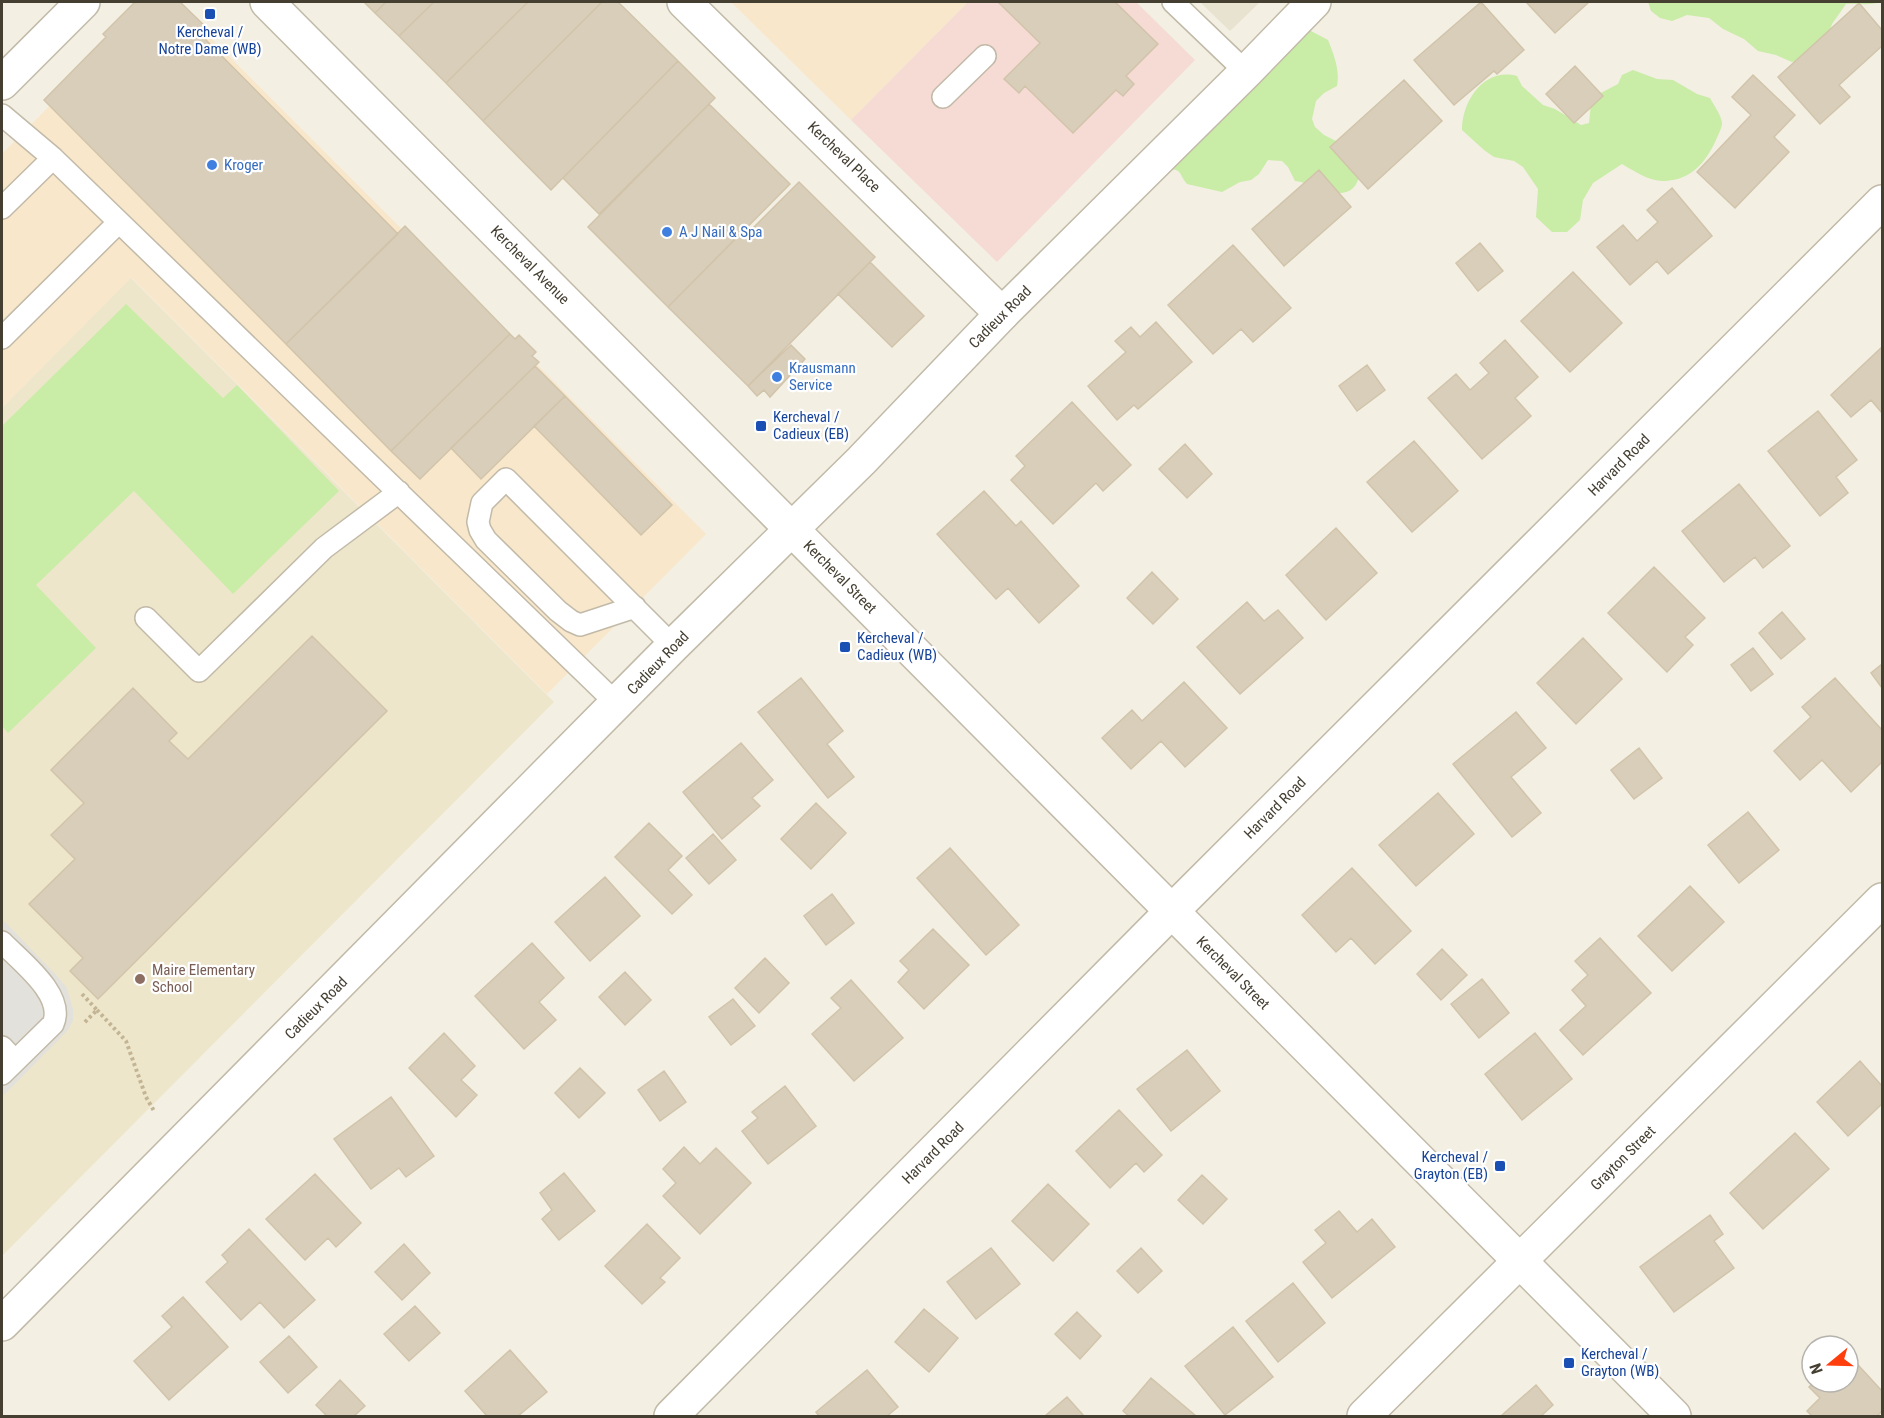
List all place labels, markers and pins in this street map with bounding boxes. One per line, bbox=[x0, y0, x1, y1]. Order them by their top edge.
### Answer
marker: Kercheval / Notre Dame (WB) bbox=[203, 7, 217, 21]
place label: Kercheval / Notre Dame (WB) bbox=[159, 23, 261, 58]
place label: Kroger bbox=[224, 156, 264, 174]
marker: Kroger bbox=[205, 158, 219, 172]
place label: A J Nail & Spa bbox=[679, 223, 763, 241]
marker: A J Nail & Spa bbox=[660, 225, 674, 239]
place label: Krausmann Service bbox=[789, 359, 856, 394]
marker: Krausmann Service bbox=[770, 370, 784, 384]
place label: Kercheval / Cadieux (EB) bbox=[773, 408, 849, 443]
marker: Kercheval / Cadieux (EB) bbox=[754, 419, 768, 433]
place label: Kercheval / Cadieux (WB) bbox=[857, 629, 937, 664]
marker: Kercheval / Cadieux (WB) bbox=[838, 640, 852, 654]
place label: Maire Elementary School bbox=[152, 961, 255, 996]
marker: Maire Elementary School bbox=[133, 972, 147, 986]
place label: Kercheval / Grayton (EB) bbox=[1414, 1148, 1488, 1183]
marker: Kercheval / Grayton (EB) bbox=[1493, 1159, 1507, 1173]
place label: Kercheval / Grayton (WB) bbox=[1581, 1345, 1659, 1380]
marker: Kercheval / Grayton (WB) bbox=[1562, 1356, 1576, 1370]

